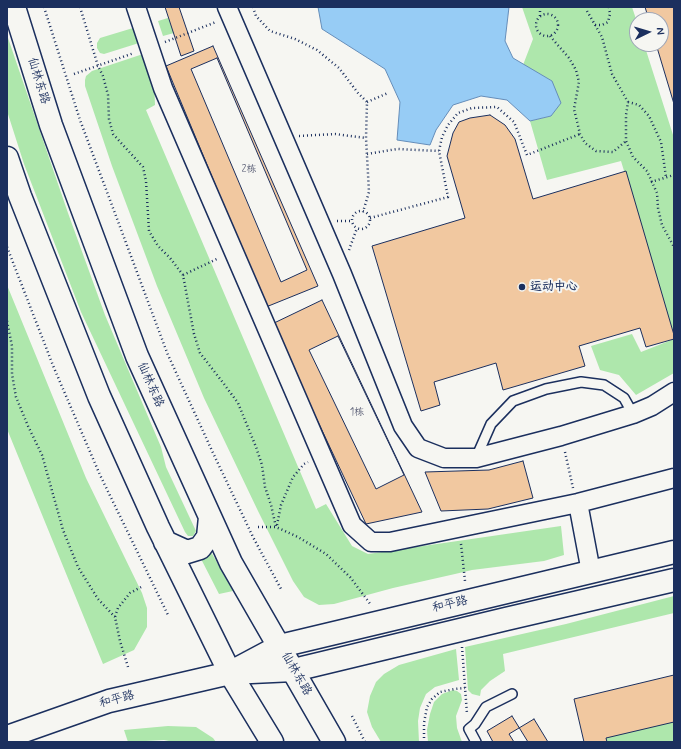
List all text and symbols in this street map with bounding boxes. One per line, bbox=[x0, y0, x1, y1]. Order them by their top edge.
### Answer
north arrow bbox=[629, 12, 669, 52]
text: N bbox=[653, 27, 667, 35]
street label: 仙林东路 bbox=[24, 56, 52, 106]
house number: 2栋 bbox=[242, 164, 256, 176]
place label: 运动中心 bbox=[530, 280, 578, 294]
marker: 运动中心 bbox=[517, 282, 527, 292]
street label: 仙林东路 bbox=[134, 360, 166, 410]
house number: 1栋 bbox=[350, 407, 364, 419]
street label: 和平路 bbox=[431, 594, 469, 616]
street label: 仙林东路 bbox=[278, 650, 314, 698]
street label: 和平路 bbox=[98, 688, 136, 712]

